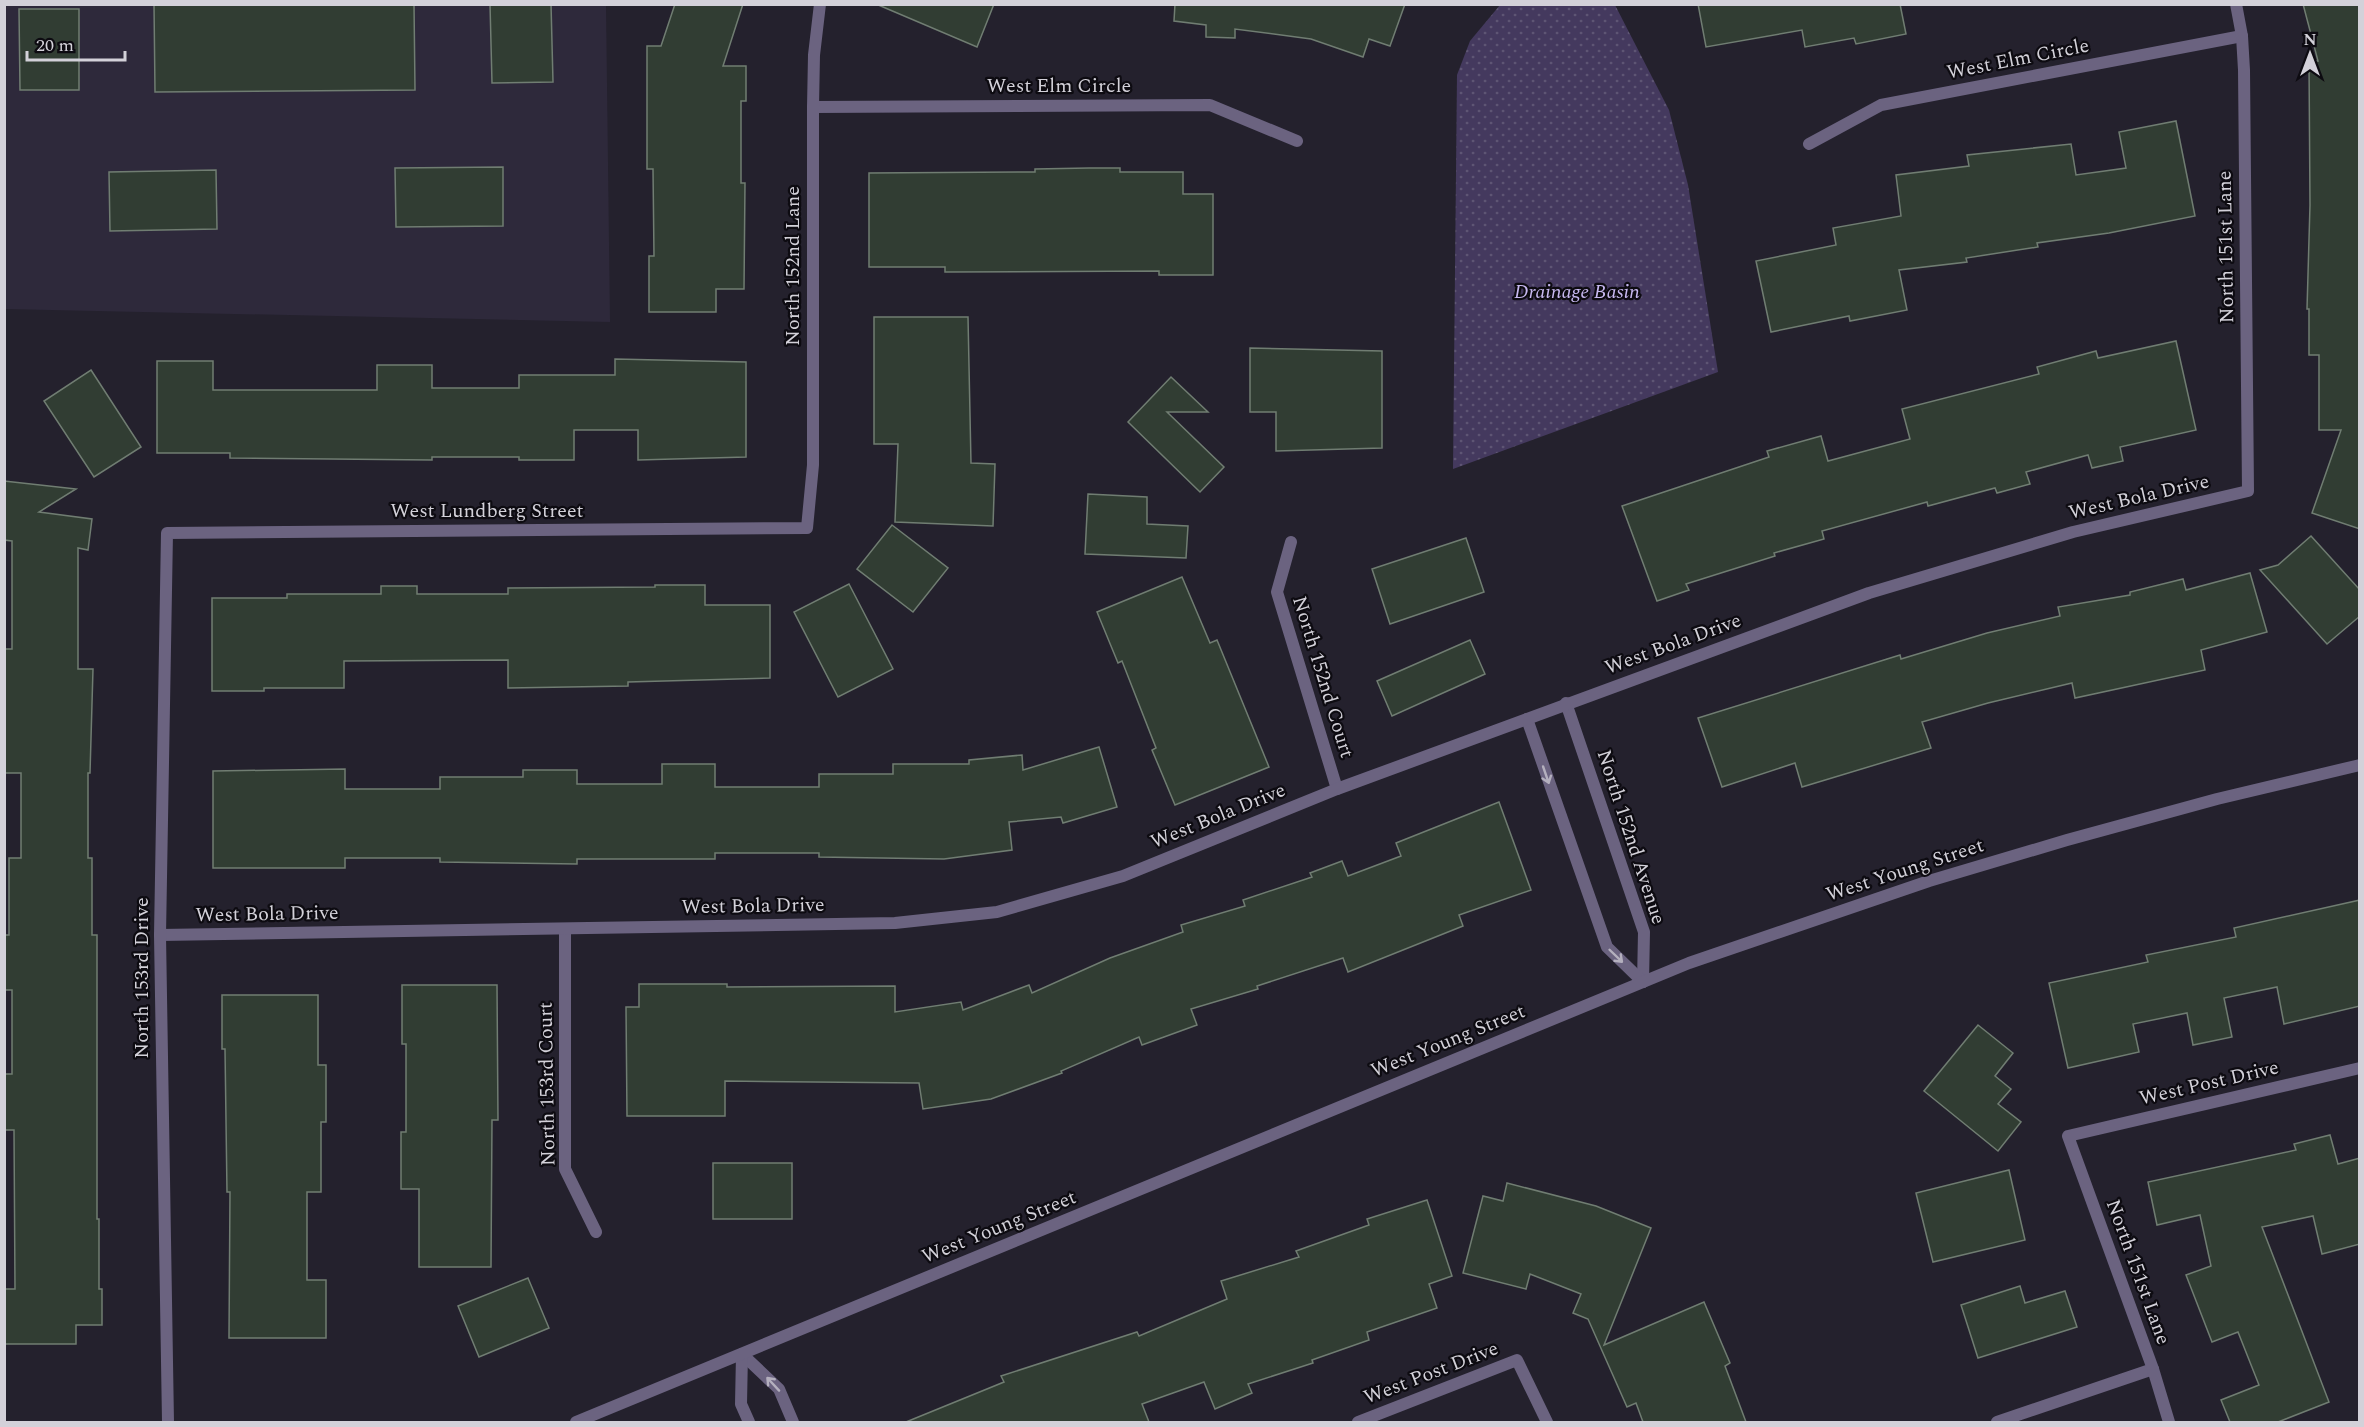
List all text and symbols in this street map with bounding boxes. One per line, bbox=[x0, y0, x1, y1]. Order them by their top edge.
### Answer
scale bar bbox=[27, 24, 124, 62]
north arrow bbox=[2280, 24, 2340, 84]
text: N bbox=[2303, 28, 2317, 52]
street label: West Elm Circle bbox=[1944, 30, 2092, 88]
text: 20 m bbox=[36, 32, 74, 59]
street label: West Elm Circle bbox=[987, 71, 1131, 101]
street label: North 151st Lane bbox=[2210, 170, 2242, 324]
street label: North 152nd Lane bbox=[778, 186, 808, 346]
park label: Drainage Basin bbox=[1514, 277, 1640, 307]
street label: West Bola Drive bbox=[2066, 466, 2212, 528]
street label: West Lundberg Street bbox=[390, 496, 584, 526]
street label: North 152nd Court bbox=[1284, 592, 1362, 762]
street label: West Bola Drive bbox=[1601, 605, 1745, 683]
street label: North 152nd Avenue bbox=[1589, 746, 1673, 928]
one-way arrow bbox=[1542, 765, 1553, 784]
street label: West Bola Drive bbox=[1146, 775, 1290, 857]
street label: West Young Street bbox=[1822, 830, 1988, 910]
street label: West Bola Drive bbox=[681, 890, 825, 922]
street label: North 153rd Drive bbox=[127, 897, 157, 1059]
street label: West Bola Drive bbox=[195, 898, 339, 930]
one-way arrow bbox=[1608, 948, 1623, 963]
street label: West Young Street bbox=[1366, 996, 1530, 1086]
street label: North 153rd Court bbox=[531, 1002, 563, 1166]
street label: West Post Drive bbox=[2136, 1052, 2282, 1114]
street label: West Young Street bbox=[917, 1182, 1081, 1272]
street label: North 151st Lane bbox=[2098, 1195, 2178, 1349]
street label: West Post Drive bbox=[1359, 1334, 1503, 1412]
one-way arrow bbox=[766, 1377, 780, 1392]

